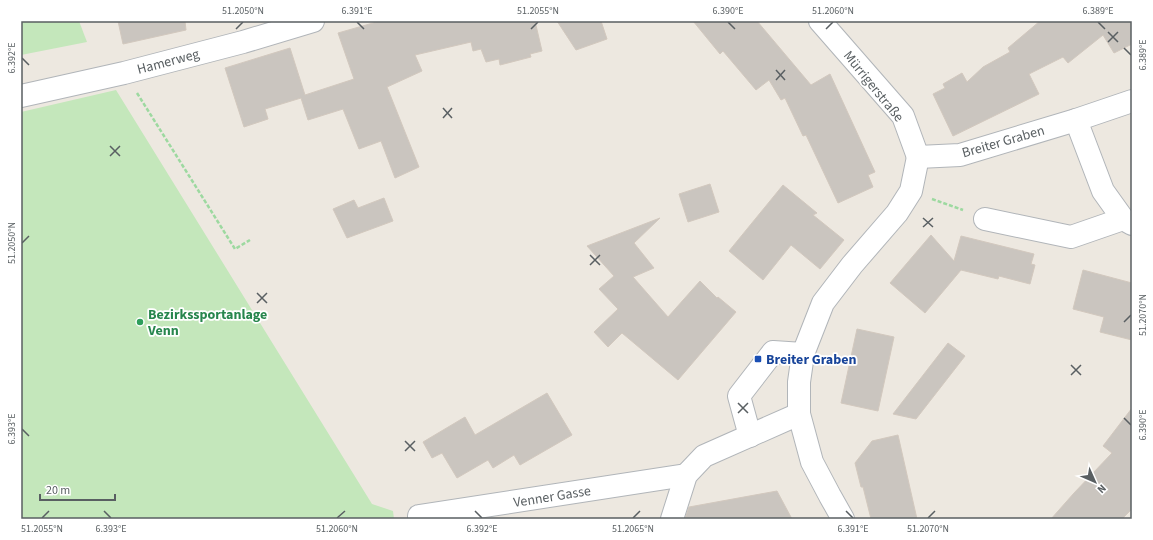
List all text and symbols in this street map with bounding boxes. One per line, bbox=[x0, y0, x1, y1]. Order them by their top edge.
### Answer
text: 51.2050°N bbox=[222, 4, 264, 18]
text: 6.391°E bbox=[342, 4, 372, 18]
text: 51.2055°N bbox=[517, 4, 559, 18]
text: 6.390°E bbox=[713, 4, 743, 18]
text: 51.2060°N bbox=[812, 4, 854, 18]
text: 6.389°E bbox=[1083, 4, 1113, 18]
text: 6.389°E bbox=[1136, 40, 1150, 70]
text: 6.392°E bbox=[5, 43, 19, 73]
street label: Hamerweg bbox=[135, 44, 202, 80]
street label: Mürrigerstraße bbox=[838, 47, 908, 127]
street label: Breiter Graben bbox=[960, 121, 1047, 163]
text: 51.2050°N bbox=[5, 222, 19, 264]
text: 51.2070°N bbox=[1136, 294, 1150, 336]
place label: Bezirkssportanlage Venn bbox=[147, 305, 267, 341]
marker: Bezirkssportanlage Venn bbox=[135, 317, 145, 327]
place label: Breiter Graben bbox=[766, 350, 857, 370]
marker: Breiter Graben bbox=[753, 354, 763, 364]
text: 6.390°E bbox=[1136, 410, 1150, 440]
text: 6.393°E bbox=[5, 414, 19, 444]
north arrow bbox=[1075, 462, 1115, 502]
scale bar bbox=[40, 476, 115, 502]
street label: Venner Gasse bbox=[512, 481, 592, 513]
text: N bbox=[1094, 481, 1110, 497]
text: 20 m bbox=[46, 482, 70, 499]
text: 51.2055°N bbox=[21, 522, 63, 536]
text: 6.393°E bbox=[96, 522, 126, 536]
text: 51.2060°N bbox=[316, 522, 358, 536]
text: 6.392°E bbox=[467, 522, 497, 536]
text: 51.2065°N bbox=[612, 522, 654, 536]
text: 6.391°E bbox=[838, 522, 868, 536]
text: 51.2070°N bbox=[907, 522, 949, 536]

